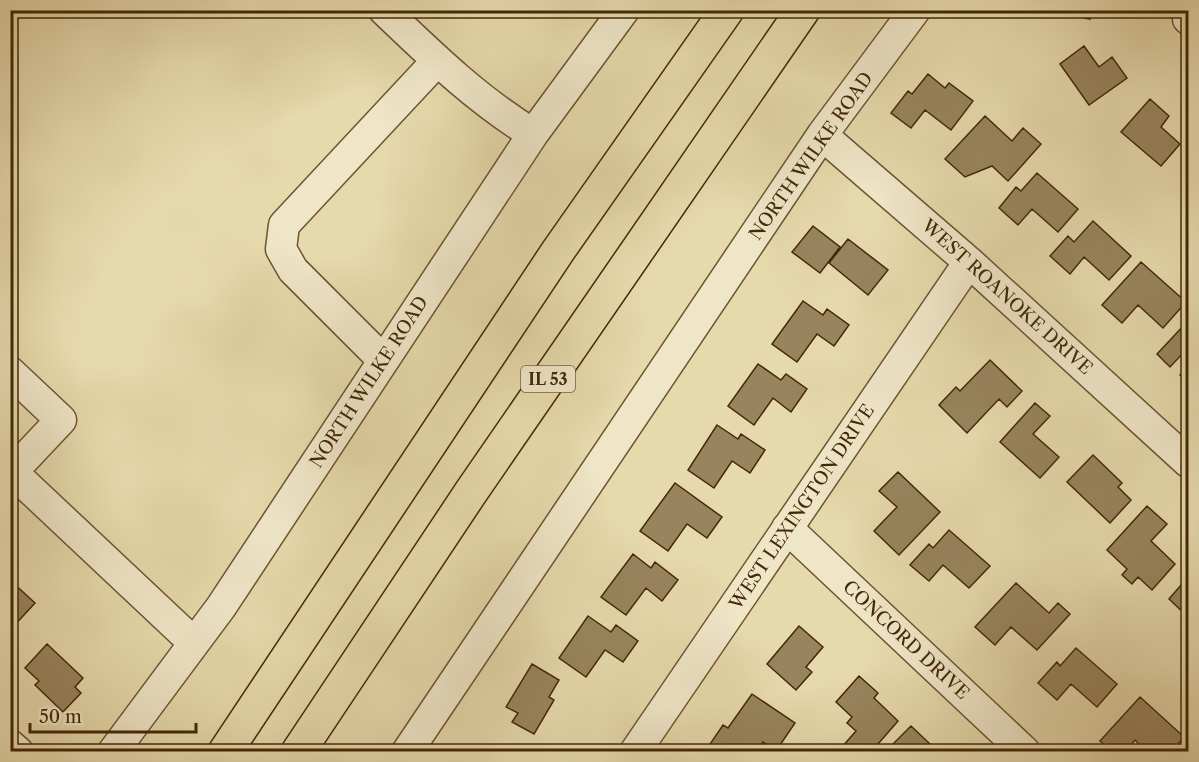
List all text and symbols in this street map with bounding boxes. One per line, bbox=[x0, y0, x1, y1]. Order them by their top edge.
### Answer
street label: NORTH WILKE ROAD bbox=[745, 68, 877, 244]
street label: WEST ROANOKE DRIVE bbox=[916, 214, 1097, 379]
street label: NORTH WILKE ROAD bbox=[305, 292, 433, 472]
road number: IL 53 bbox=[521, 366, 575, 392]
street label: WEST LEXINGTON DRIVE bbox=[724, 400, 879, 615]
street label: CONCORD DRIVE bbox=[838, 576, 974, 704]
scale bar bbox=[30, 696, 196, 734]
text: 50 m bbox=[39, 706, 82, 728]

